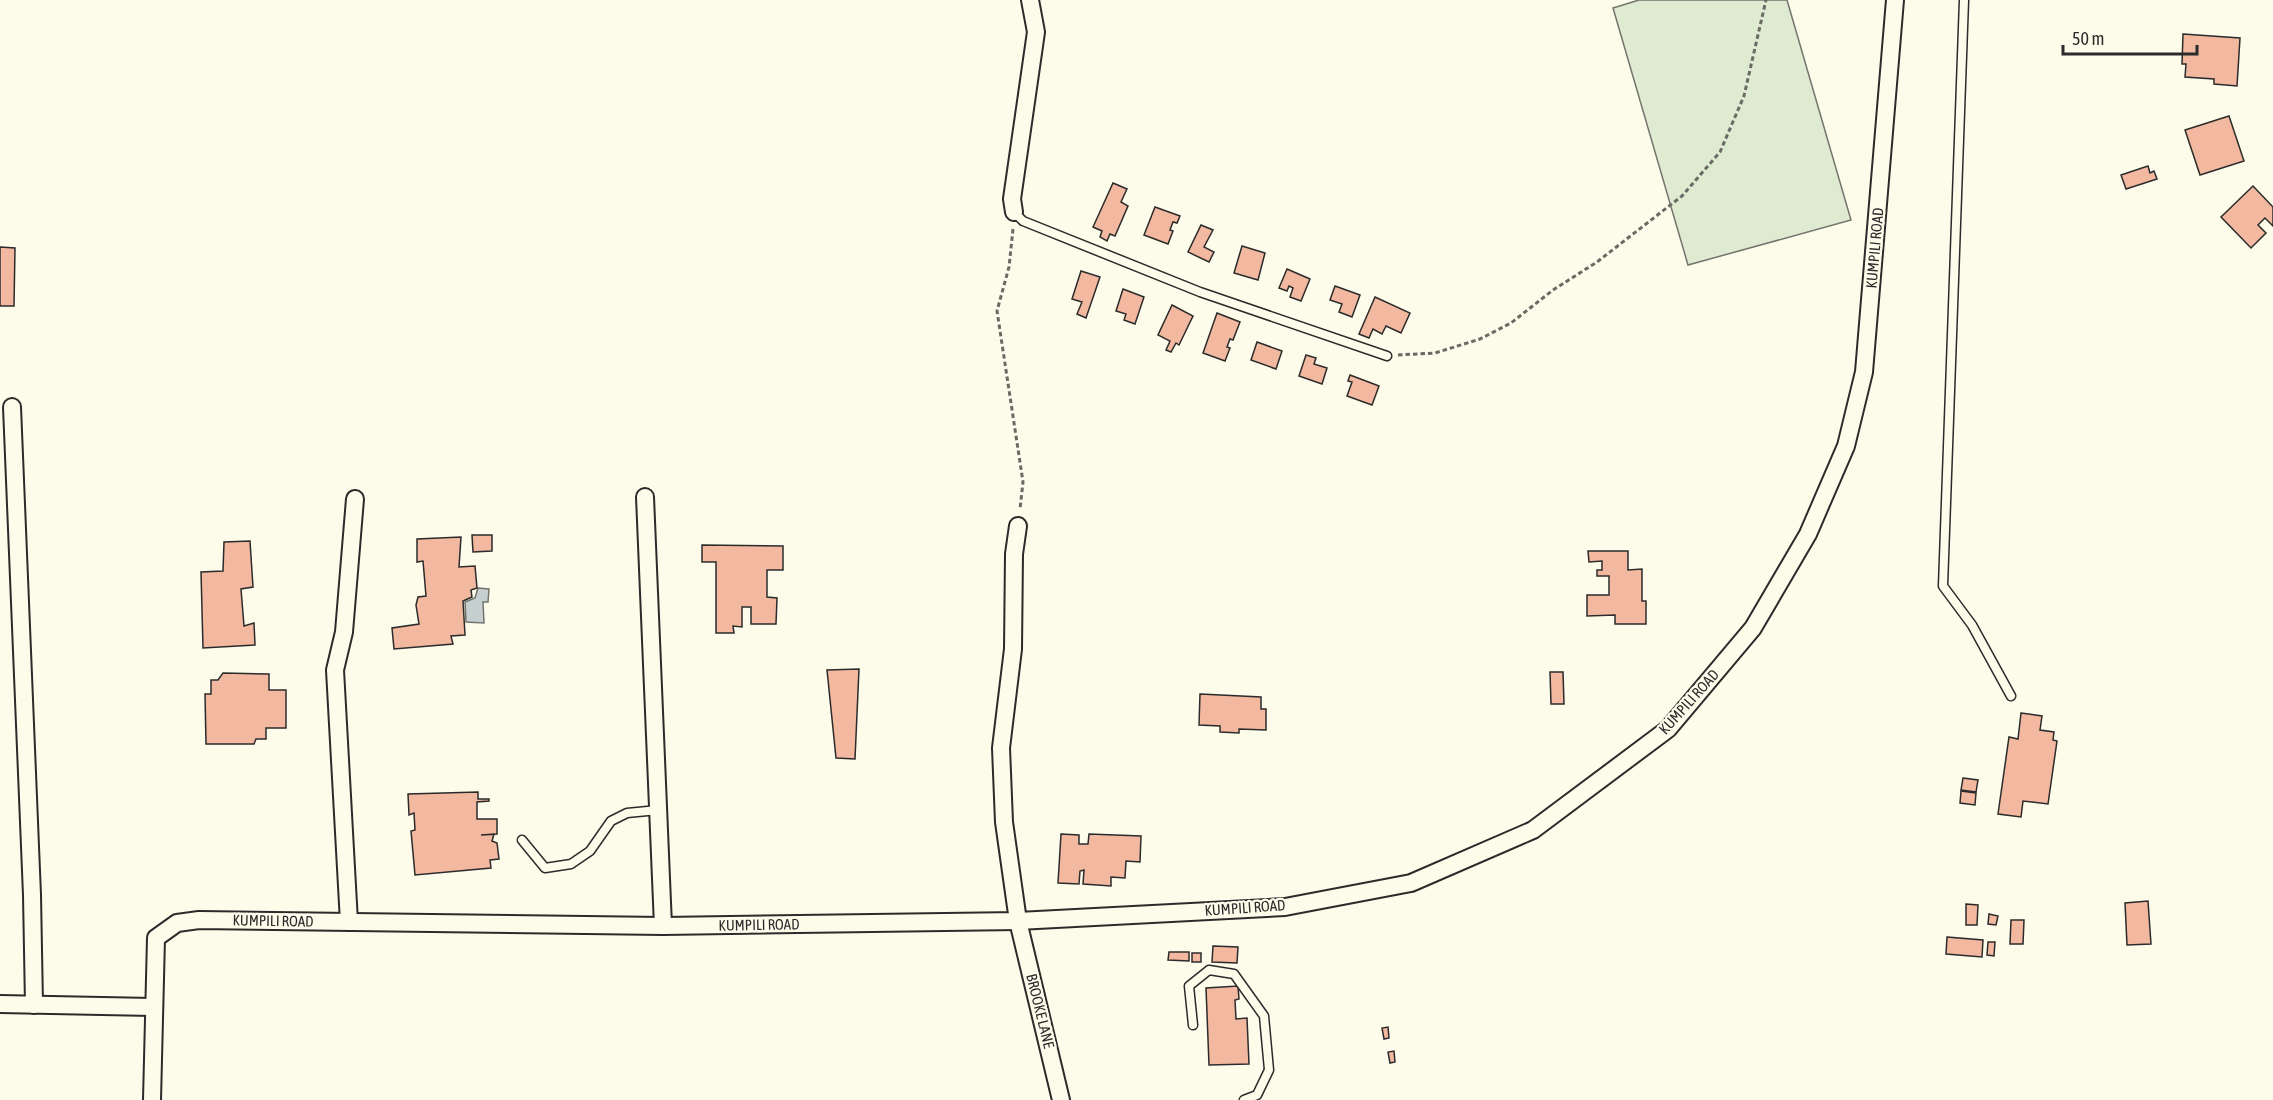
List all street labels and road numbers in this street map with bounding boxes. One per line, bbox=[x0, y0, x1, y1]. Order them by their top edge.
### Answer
street label: KUMPILI ROAD bbox=[1863, 207, 1886, 289]
street label: KUMPILI ROAD bbox=[1655, 666, 1722, 737]
street label: KUMPILI ROAD bbox=[1204, 896, 1286, 919]
street label: KUMPILI ROAD bbox=[232, 911, 314, 930]
street label: KUMPILI ROAD bbox=[718, 915, 800, 934]
street label: BROOKE LANE bbox=[1023, 972, 1058, 1050]

